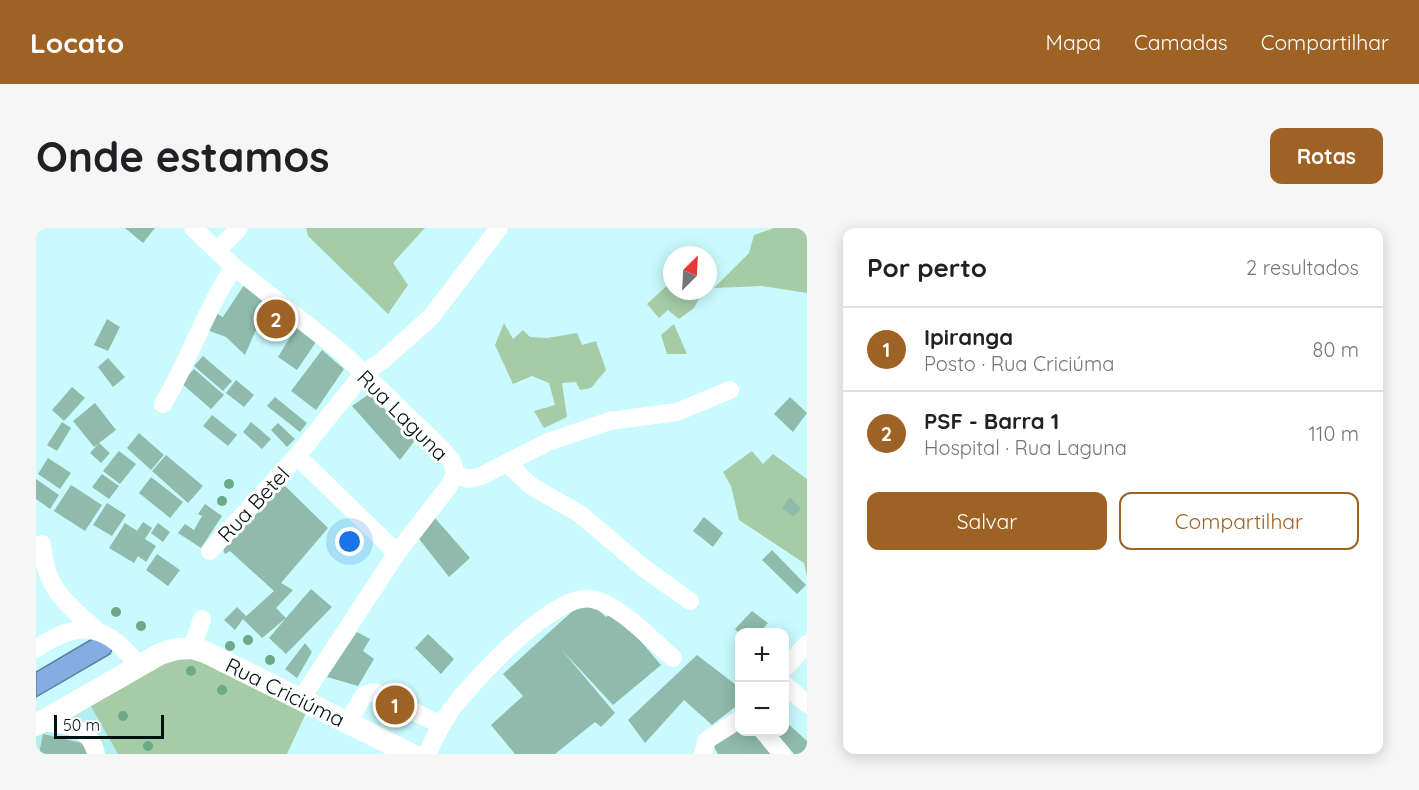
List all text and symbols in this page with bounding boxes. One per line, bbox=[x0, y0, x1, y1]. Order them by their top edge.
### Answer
text: Locato bbox=[30, 25, 124, 60]
text: Mapa bbox=[1046, 29, 1101, 55]
text: Camadas bbox=[1134, 29, 1228, 55]
text: Compartilhar bbox=[1261, 29, 1389, 55]
button: Rotas bbox=[1270, 128, 1383, 184]
text: Onde estamos bbox=[36, 130, 330, 183]
north arrow bbox=[663, 246, 717, 300]
text: Por perto bbox=[867, 251, 987, 284]
text: 2 resultados bbox=[1246, 255, 1359, 280]
pin: 2 bbox=[256, 296, 296, 341]
text: Ipiranga bbox=[924, 323, 1013, 351]
text: 1 bbox=[883, 337, 890, 362]
text: 80 m bbox=[1313, 337, 1359, 362]
text: Posto · Rua Criciúma bbox=[924, 351, 1114, 376]
street label: Rua Laguna bbox=[352, 364, 454, 466]
text: PSF - Barra 1 bbox=[924, 407, 1059, 435]
text: 2 bbox=[881, 421, 892, 446]
text: 110 m bbox=[1309, 421, 1359, 446]
text: Hospital · Rua Laguna bbox=[924, 435, 1127, 460]
street label: Rua Betel bbox=[212, 461, 294, 547]
button: Salvar bbox=[867, 492, 1107, 550]
button: Compartilhar bbox=[1119, 492, 1359, 550]
your location bbox=[335, 527, 364, 556]
map controls bbox=[735, 628, 789, 736]
button: + bbox=[735, 628, 789, 682]
street label: Rua Criciúma bbox=[221, 651, 349, 732]
pin: 1 bbox=[376, 682, 414, 728]
button: − bbox=[735, 682, 789, 736]
scale bar bbox=[54, 712, 164, 739]
text: 50 m bbox=[63, 715, 100, 735]

